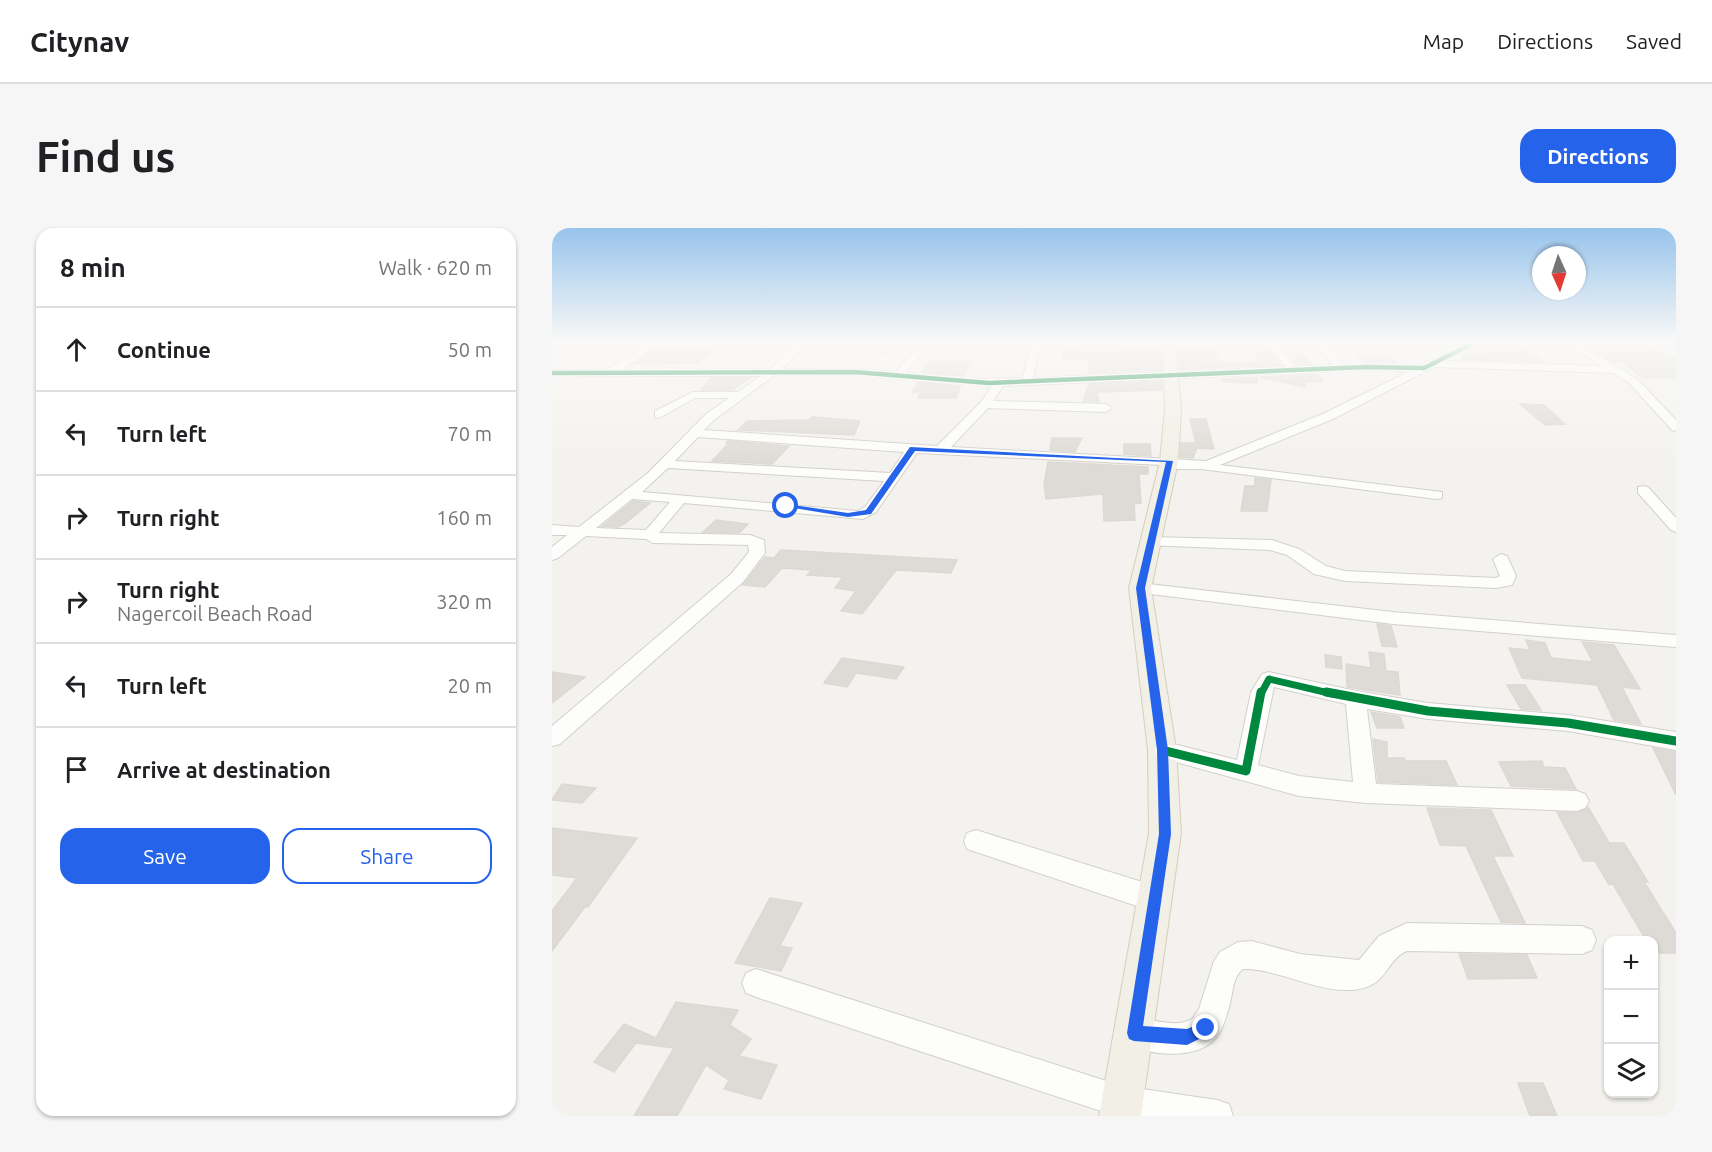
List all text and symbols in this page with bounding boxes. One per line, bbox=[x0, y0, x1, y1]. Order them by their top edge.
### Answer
text: Citynav bbox=[30, 26, 129, 57]
text: Map bbox=[1423, 29, 1464, 53]
text: Directions bbox=[1497, 29, 1593, 53]
text: Saved bbox=[1626, 29, 1682, 53]
button: Directions bbox=[1520, 129, 1676, 183]
text: Find us bbox=[36, 133, 175, 180]
north arrow bbox=[1532, 246, 1586, 300]
text: 8 min bbox=[60, 253, 126, 282]
text: Walk · 620 m bbox=[379, 256, 492, 279]
icon: ahead bbox=[60, 333, 93, 366]
text: Continue bbox=[117, 337, 211, 362]
text: 50 m bbox=[448, 338, 492, 361]
icon: left bbox=[60, 417, 93, 450]
text: Turn left bbox=[117, 421, 207, 446]
text: 70 m bbox=[448, 422, 492, 445]
route start bbox=[772, 492, 798, 518]
icon: right bbox=[60, 501, 93, 534]
text: Turn right bbox=[117, 505, 219, 530]
text: 160 m bbox=[436, 506, 492, 529]
text: Turn right bbox=[117, 577, 219, 602]
icon: right bbox=[60, 585, 93, 618]
text: 320 m bbox=[436, 590, 492, 613]
text: Nagercoil Beach Road bbox=[117, 602, 313, 625]
icon: left bbox=[60, 669, 93, 702]
text: Turn left bbox=[117, 673, 207, 698]
text: 20 m bbox=[448, 674, 492, 697]
icon: arrive bbox=[60, 753, 93, 786]
text: Arrive at destination bbox=[117, 757, 331, 782]
button: Save bbox=[60, 828, 270, 884]
button: Share bbox=[282, 828, 492, 884]
map controls bbox=[1604, 936, 1658, 1098]
button: + bbox=[1604, 936, 1658, 990]
button: − bbox=[1604, 990, 1658, 1044]
route end bbox=[1192, 1014, 1218, 1040]
button: layers bbox=[1604, 1044, 1658, 1098]

